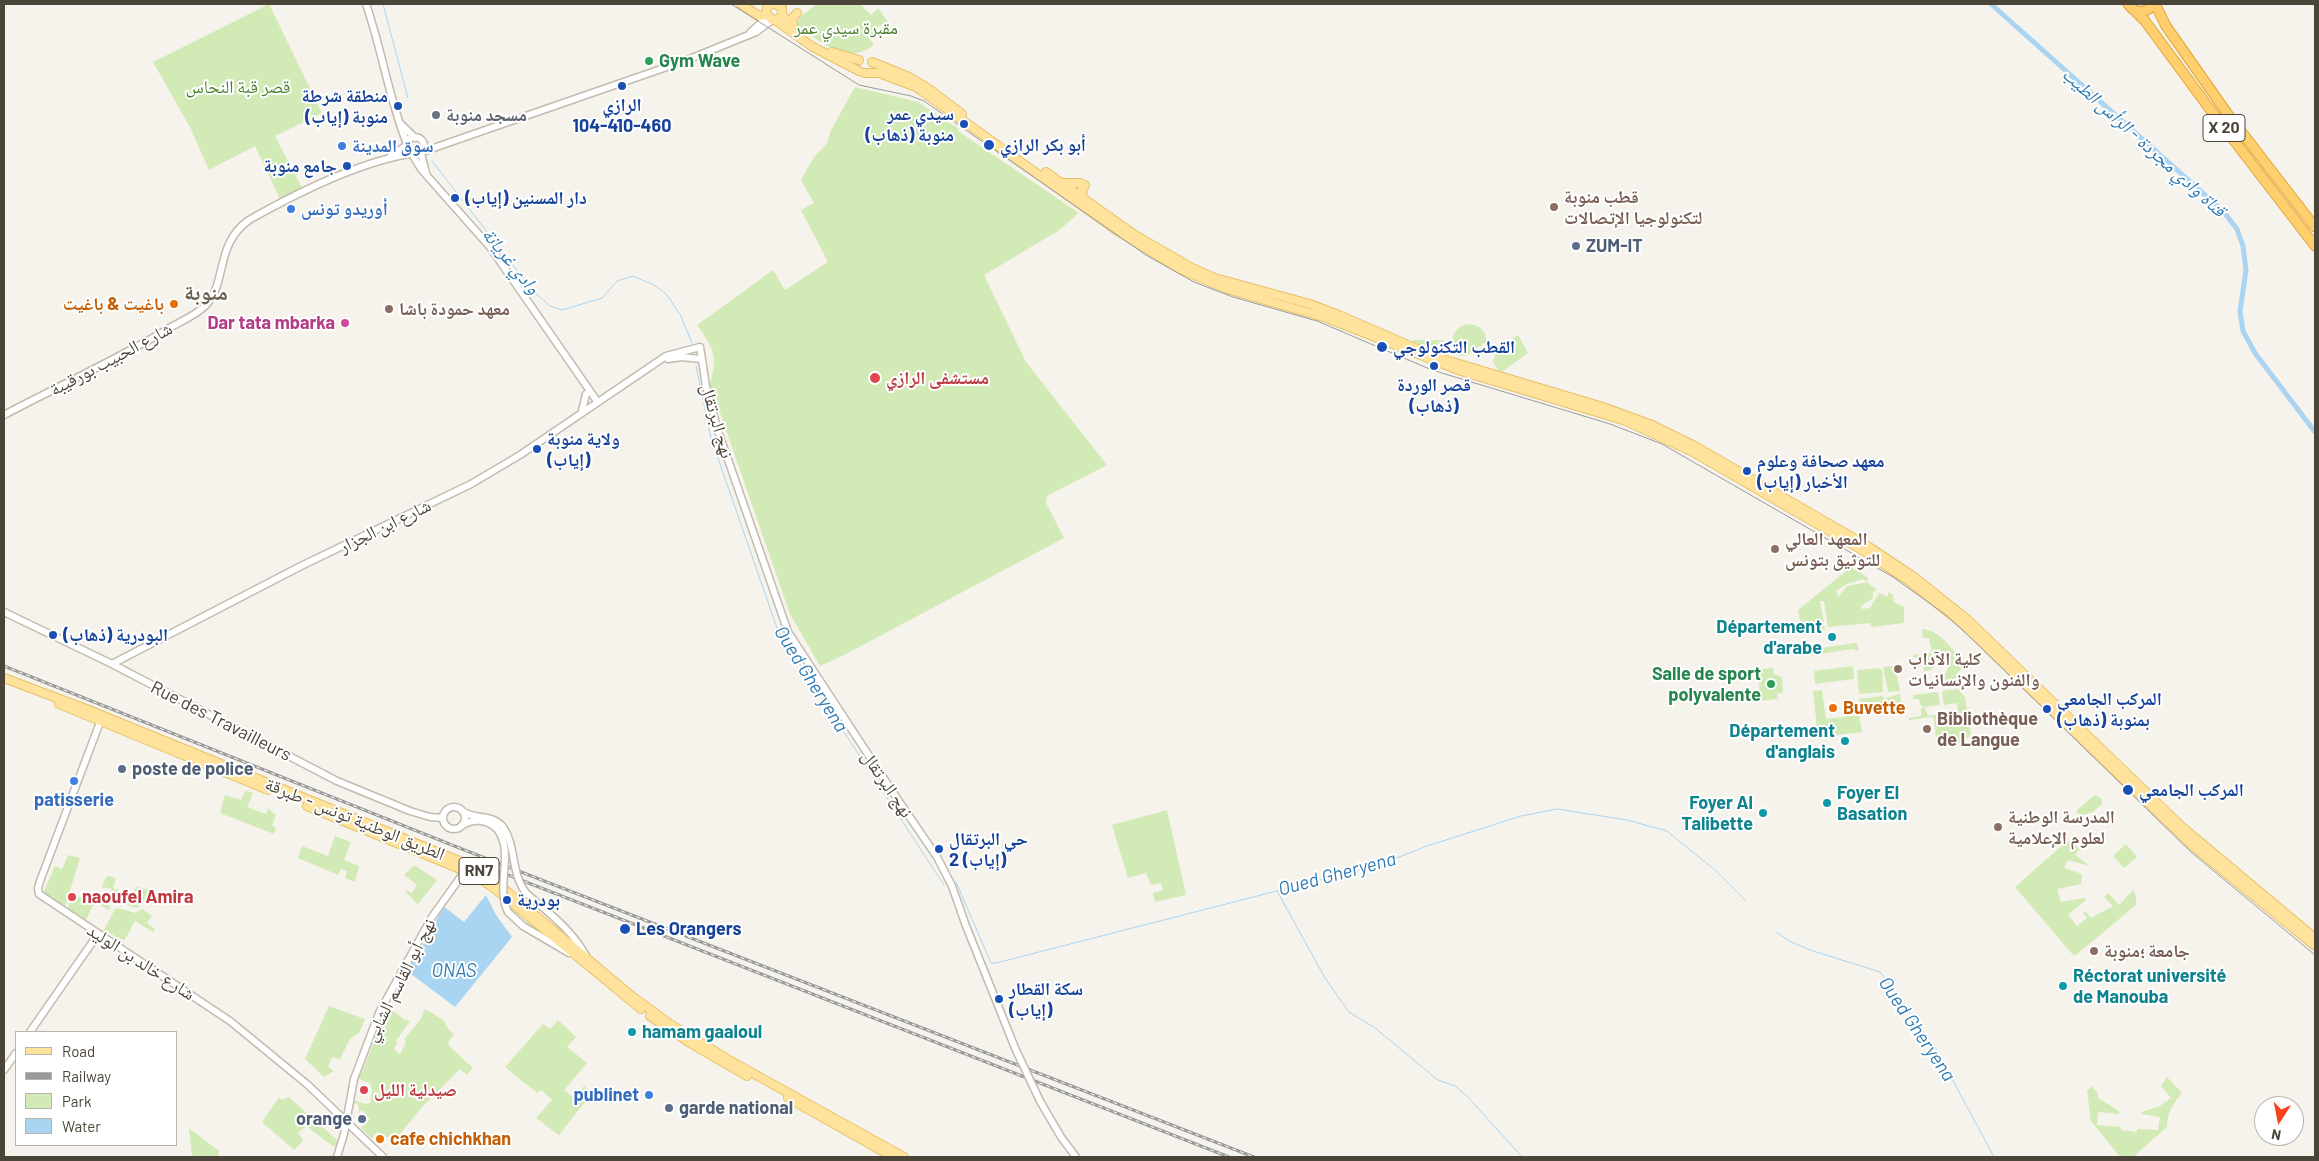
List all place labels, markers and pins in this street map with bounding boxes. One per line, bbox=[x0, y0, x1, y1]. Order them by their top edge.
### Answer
place label: Gym Wave bbox=[659, 50, 740, 72]
marker: Gym Wave bbox=[643, 55, 655, 67]
marker: الرازي 104-410-460 bbox=[616, 80, 628, 92]
place label: منطقة شرطة منوبة (إياب) bbox=[302, 85, 388, 128]
place label: الرازي 104-410-460 bbox=[573, 94, 671, 136]
marker: منطقة شرطة منوبة (إياب) bbox=[392, 100, 404, 112]
place label: سيدي عمر منوبة (ذهاب) bbox=[865, 103, 954, 146]
place label: مسجد منوبة bbox=[446, 104, 527, 126]
marker: مسجد منوبة bbox=[430, 109, 442, 121]
marker: سيدي عمر منوبة (ذهاب) bbox=[958, 118, 970, 130]
place label: أبو بكر الرازي bbox=[1000, 134, 1086, 156]
place label: سوق المدينة bbox=[352, 135, 434, 157]
marker: أبو بكر الرازي bbox=[982, 138, 996, 152]
marker: سوق المدينة bbox=[336, 140, 348, 152]
place label: جامع منوبة bbox=[264, 155, 337, 177]
marker: جامع منوبة bbox=[341, 160, 353, 172]
place label: قطب منوبة لتكنولوجيا الإتصالات bbox=[1564, 186, 1702, 228]
place label: دار المسنين (إياب) bbox=[465, 187, 587, 209]
marker: دار المسنين (إياب) bbox=[449, 192, 461, 204]
place label: أوريدو تونس bbox=[301, 198, 388, 220]
marker: قطب منوبة لتكنولوجيا الإتصالات bbox=[1548, 201, 1560, 213]
marker: أوريدو تونس bbox=[285, 203, 297, 215]
place label: ZUM-IT bbox=[1586, 235, 1643, 257]
marker: ZUM-IT bbox=[1570, 240, 1582, 252]
place label: باغيت & باغيت bbox=[63, 293, 164, 315]
marker: باغيت & باغيت bbox=[168, 298, 180, 310]
place label: معهد حمودة باشا bbox=[399, 298, 510, 320]
marker: معهد حمودة باشا bbox=[383, 303, 395, 315]
place label: Dar tata mbarka bbox=[208, 312, 335, 334]
marker: Dar tata mbarka bbox=[339, 317, 351, 329]
place label: القطب التكنولوجي bbox=[1393, 336, 1515, 358]
marker: القطب التكنولوجي bbox=[1375, 340, 1389, 354]
marker: قصر الوردة (ذهاب) bbox=[1428, 360, 1440, 372]
place label: مستشفى الرازي bbox=[886, 367, 989, 389]
marker: مستشفى الرازي bbox=[868, 371, 882, 385]
place label: قصر الوردة (ذهاب) bbox=[1397, 374, 1471, 416]
place label: ولاية منوبة (إياب) bbox=[547, 428, 620, 470]
marker: ولاية منوبة (إياب) bbox=[531, 443, 543, 455]
place label: معهد صحافة وعلوم الأخبار (إياب) bbox=[1757, 450, 1885, 492]
marker: معهد صحافة وعلوم الأخبار (إياب) bbox=[1741, 465, 1753, 477]
place label: المعهد العالي للتوثيق بتونس bbox=[1785, 528, 1880, 570]
marker: المعهد العالي للتوثيق بتونس bbox=[1769, 543, 1781, 555]
place label: Département d'arabe bbox=[1716, 616, 1822, 659]
place label: البودرية (ذهاب) bbox=[63, 624, 168, 646]
marker: البودرية (ذهاب) bbox=[47, 629, 59, 641]
marker: Département d'arabe bbox=[1826, 631, 1838, 643]
place label: كلية الآداب والفنون والإنسانيات bbox=[1908, 648, 2040, 691]
place label: Salle de sport polyvalente bbox=[1652, 663, 1761, 706]
marker: كلية الآداب والفنون والإنسانيات bbox=[1892, 663, 1904, 675]
marker: Salle de sport polyvalente bbox=[1765, 678, 1777, 690]
place label: المركب الجامعي بمنوبة (ذهاب) bbox=[2057, 688, 2162, 731]
place label: Buvette bbox=[1843, 697, 1906, 719]
marker: Buvette bbox=[1827, 702, 1839, 714]
marker: المركب الجامعي بمنوبة (ذهاب) bbox=[2041, 703, 2053, 715]
place label: Bibliothèque de Langue bbox=[1937, 708, 2038, 751]
place label: Département d'anglais bbox=[1729, 720, 1835, 762]
marker: Bibliothèque de Langue bbox=[1921, 723, 1933, 735]
marker: Département d'anglais bbox=[1839, 735, 1851, 747]
place label: poste de police bbox=[132, 758, 254, 780]
marker: poste de police bbox=[116, 763, 128, 775]
marker: patisserie bbox=[68, 775, 80, 787]
place label: المركب الجامعي bbox=[2139, 779, 2244, 801]
place label: Foyer El Basation bbox=[1837, 782, 1907, 824]
marker: المركب الجامعي bbox=[2121, 783, 2135, 797]
place label: patisserie bbox=[34, 789, 114, 811]
place label: Foyer Al Talibette bbox=[1682, 792, 1753, 834]
marker: Foyer El Basation bbox=[1821, 797, 1833, 809]
place label: المدرسة الوطنية لعلوم الإعلامية bbox=[2008, 806, 2115, 849]
marker: Foyer Al Talibette bbox=[1757, 807, 1769, 819]
marker: المدرسة الوطنية لعلوم الإعلامية bbox=[1992, 821, 2004, 833]
place label: حي البرتقال 2 (إياب) bbox=[949, 828, 1028, 871]
marker: حي البرتقال 2 (إياب) bbox=[933, 843, 945, 855]
place label: naoufel Amira bbox=[82, 886, 193, 908]
place label: بودرية bbox=[517, 889, 560, 911]
marker: naoufel Amira bbox=[66, 891, 78, 903]
marker: بودرية bbox=[501, 894, 513, 906]
place label: Les Orangers bbox=[636, 918, 742, 940]
marker: Les Orangers bbox=[618, 922, 632, 936]
place label: جامعة ؛منوبة bbox=[2104, 940, 2190, 962]
marker: جامعة ؛منوبة bbox=[2088, 945, 2100, 957]
place label: Réctorat université de Manouba bbox=[2073, 965, 2226, 1008]
place label: سكة القطار (إياب) bbox=[1009, 978, 1083, 1021]
marker: Réctorat université de Manouba bbox=[2057, 980, 2069, 992]
marker: سكة القطار (إياب) bbox=[993, 993, 1005, 1005]
place label: hamam gaaloul bbox=[642, 1021, 762, 1043]
marker: hamam gaaloul bbox=[626, 1026, 638, 1038]
place label: صيدلية الليل bbox=[374, 1079, 457, 1101]
marker: صيدلية الليل bbox=[358, 1084, 370, 1096]
place label: publinet bbox=[574, 1084, 639, 1106]
marker: publinet bbox=[643, 1089, 655, 1101]
place label: garde national bbox=[679, 1097, 793, 1119]
marker: garde national bbox=[663, 1102, 675, 1114]
place label: orange bbox=[296, 1108, 352, 1130]
marker: orange bbox=[356, 1113, 368, 1125]
place label: cafe chichkhan bbox=[390, 1128, 511, 1150]
marker: cafe chichkhan bbox=[374, 1133, 386, 1145]

